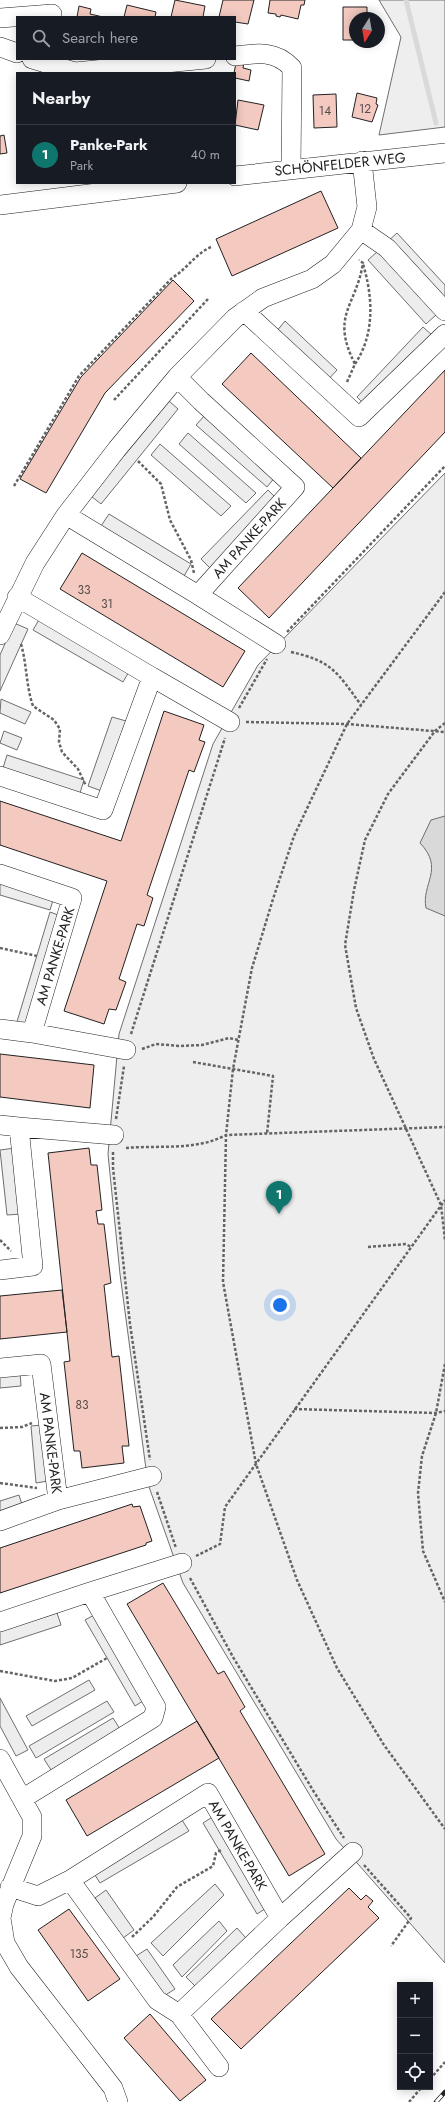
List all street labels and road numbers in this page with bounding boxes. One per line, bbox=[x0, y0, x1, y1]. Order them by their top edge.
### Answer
street label: SCHÖNFELDER WEG bbox=[273, 147, 407, 181]
street label: AM PANKE-PARK bbox=[208, 493, 291, 583]
street label: AM PANKE-PARK bbox=[31, 904, 79, 1008]
street label: AM PANKE-PARK bbox=[35, 1391, 67, 1495]
street label: AM PANKE-PARK bbox=[204, 1796, 272, 1894]

